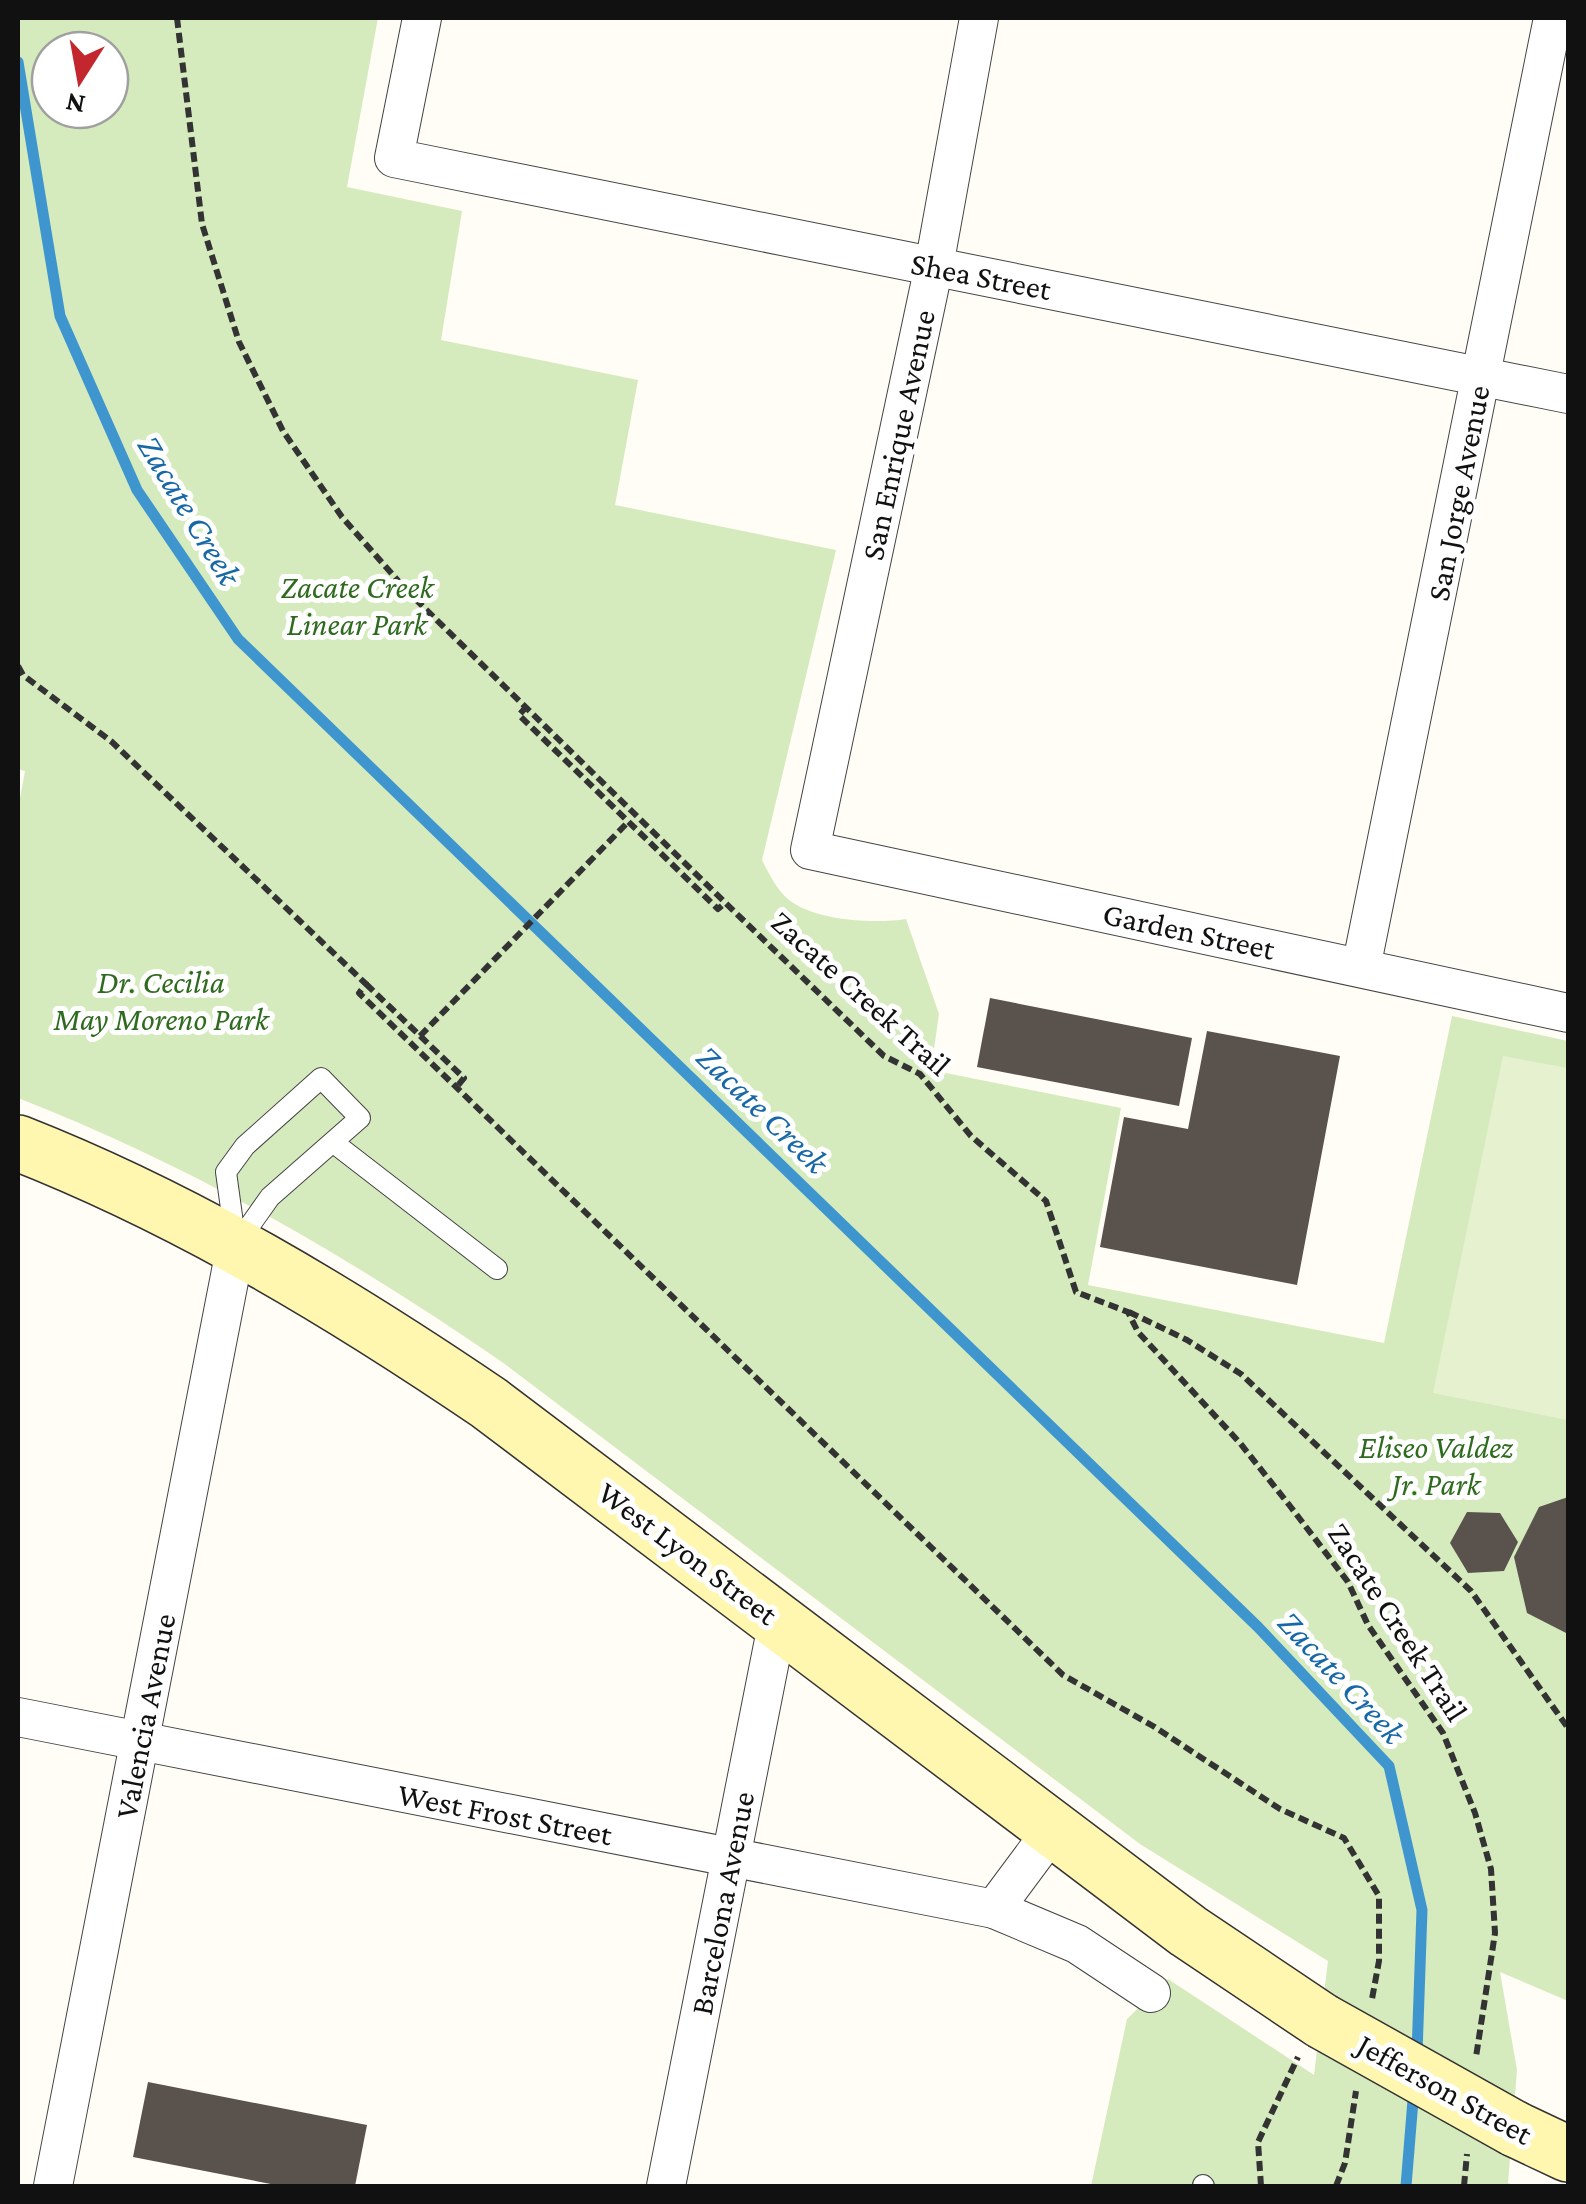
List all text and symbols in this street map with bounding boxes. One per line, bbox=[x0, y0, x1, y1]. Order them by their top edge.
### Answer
north arrow bbox=[30, 30, 130, 130]
text: N bbox=[63, 87, 88, 121]
street label: Shea Street bbox=[908, 245, 1055, 307]
street label: San Enrique Avenue bbox=[854, 307, 942, 563]
street label: San Jorge Avenue bbox=[1419, 382, 1497, 604]
water label: Zacate Creek bbox=[130, 428, 250, 594]
park label: Zacate Creek Linear Park bbox=[280, 569, 436, 642]
street label: Garden Street bbox=[1100, 895, 1279, 967]
street label: Zacate Creek Trail bbox=[764, 903, 958, 1083]
park label: Dr. Cecilia May Moreno Park bbox=[52, 964, 271, 1037]
water label: Zacate Creek bbox=[689, 1037, 838, 1183]
park label: Eliseo Valdez Jr. Park bbox=[1359, 1429, 1514, 1502]
street label: West Lyon Street bbox=[591, 1474, 785, 1632]
street label: Zacate Creek Trail bbox=[1320, 1516, 1476, 1728]
water label: Zacate Creek bbox=[1269, 1601, 1415, 1753]
street label: Valencia Avenue bbox=[107, 1610, 183, 1822]
street label: West Frost Street bbox=[395, 1776, 616, 1853]
street label: Barcelona Avenue bbox=[683, 1788, 761, 2018]
street label: Jefferson Street bbox=[1349, 2025, 1539, 2152]

